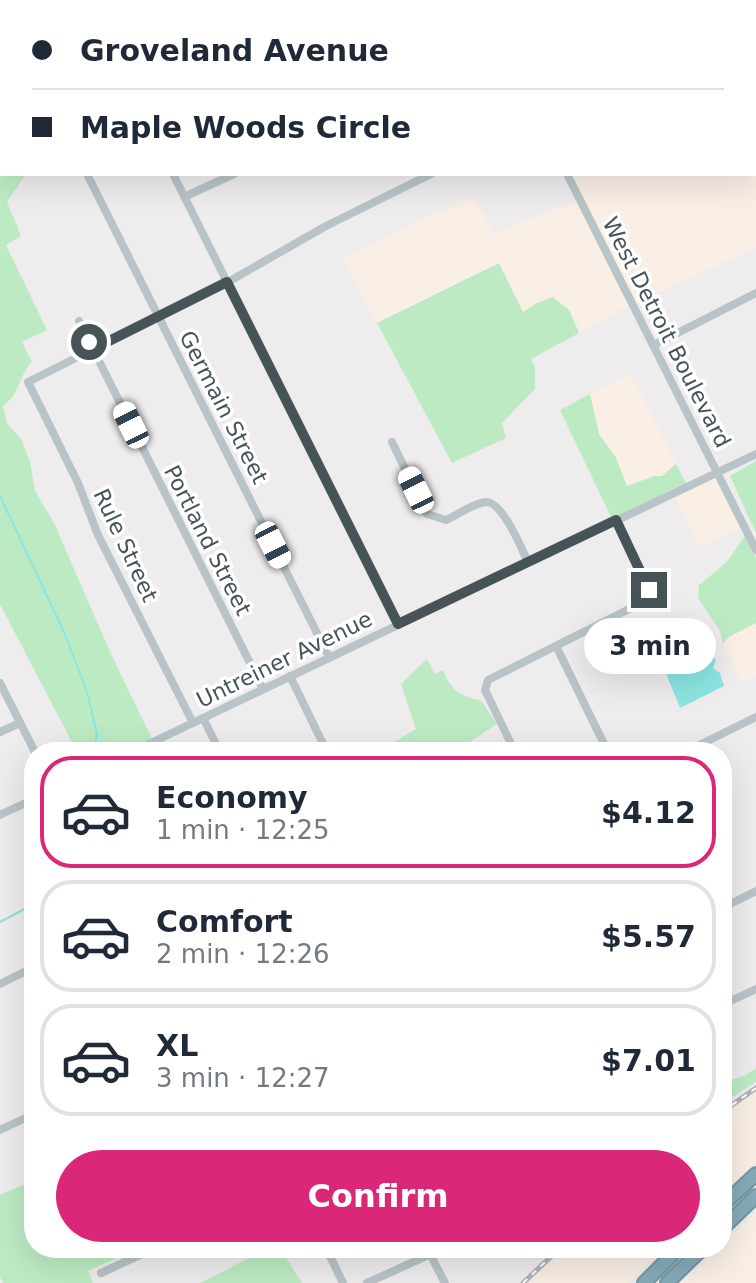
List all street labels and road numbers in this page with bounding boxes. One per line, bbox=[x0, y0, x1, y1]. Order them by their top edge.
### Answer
street label: West Detroit Boulevard bbox=[597, 213, 736, 452]
street label: Germain Street bbox=[174, 327, 273, 488]
street label: Portland Street bbox=[159, 461, 256, 620]
street label: Rule Street bbox=[88, 485, 163, 606]
street label: Untreiner Avenue bbox=[192, 606, 376, 713]

